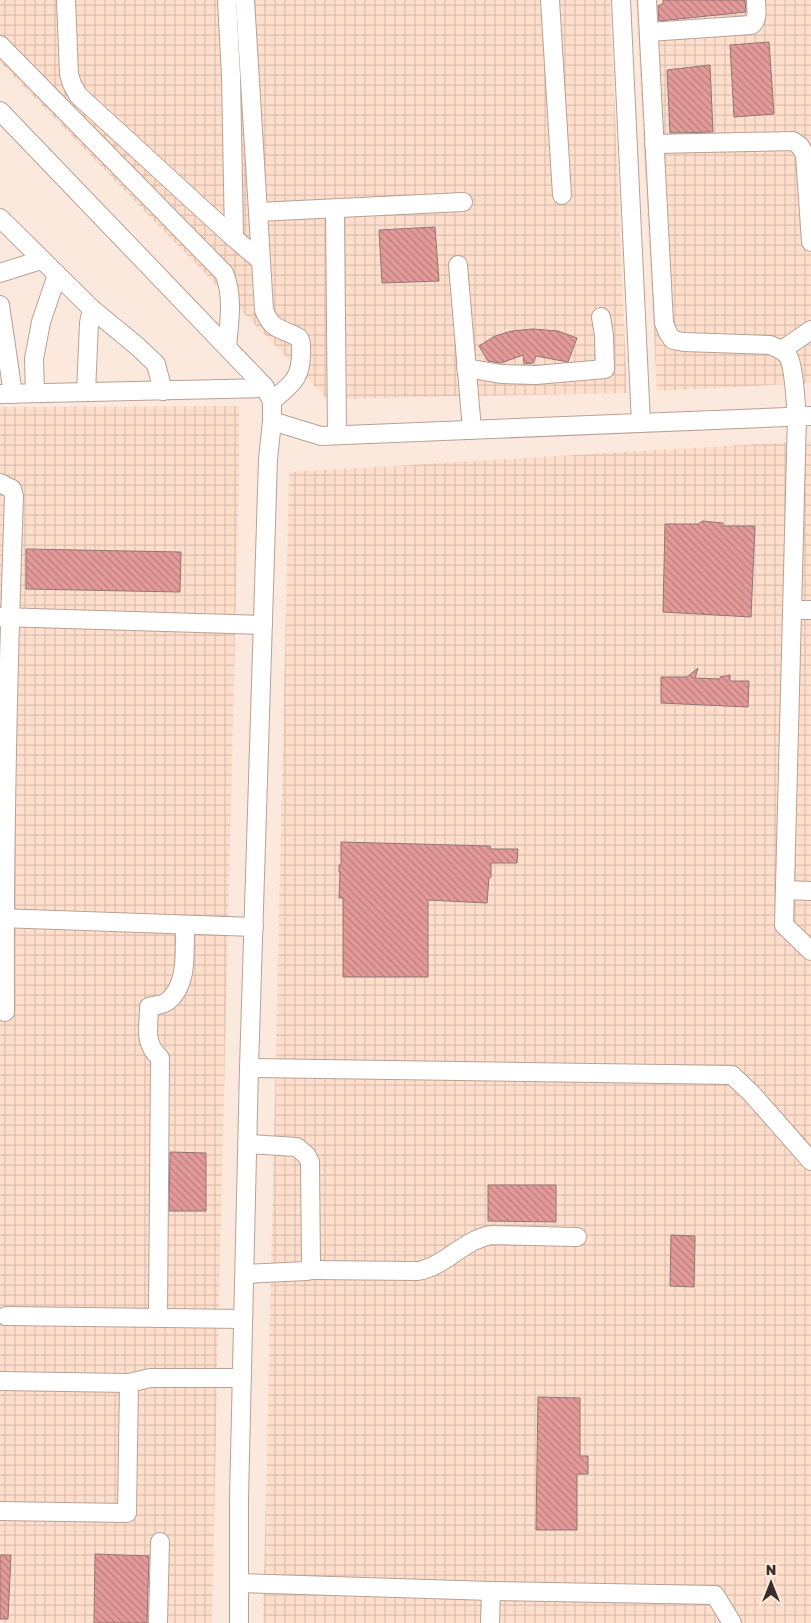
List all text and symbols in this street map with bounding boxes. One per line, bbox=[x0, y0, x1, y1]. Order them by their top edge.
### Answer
north arrow bbox=[746, 1558, 796, 1608]
text: N bbox=[766, 1561, 776, 1578]

